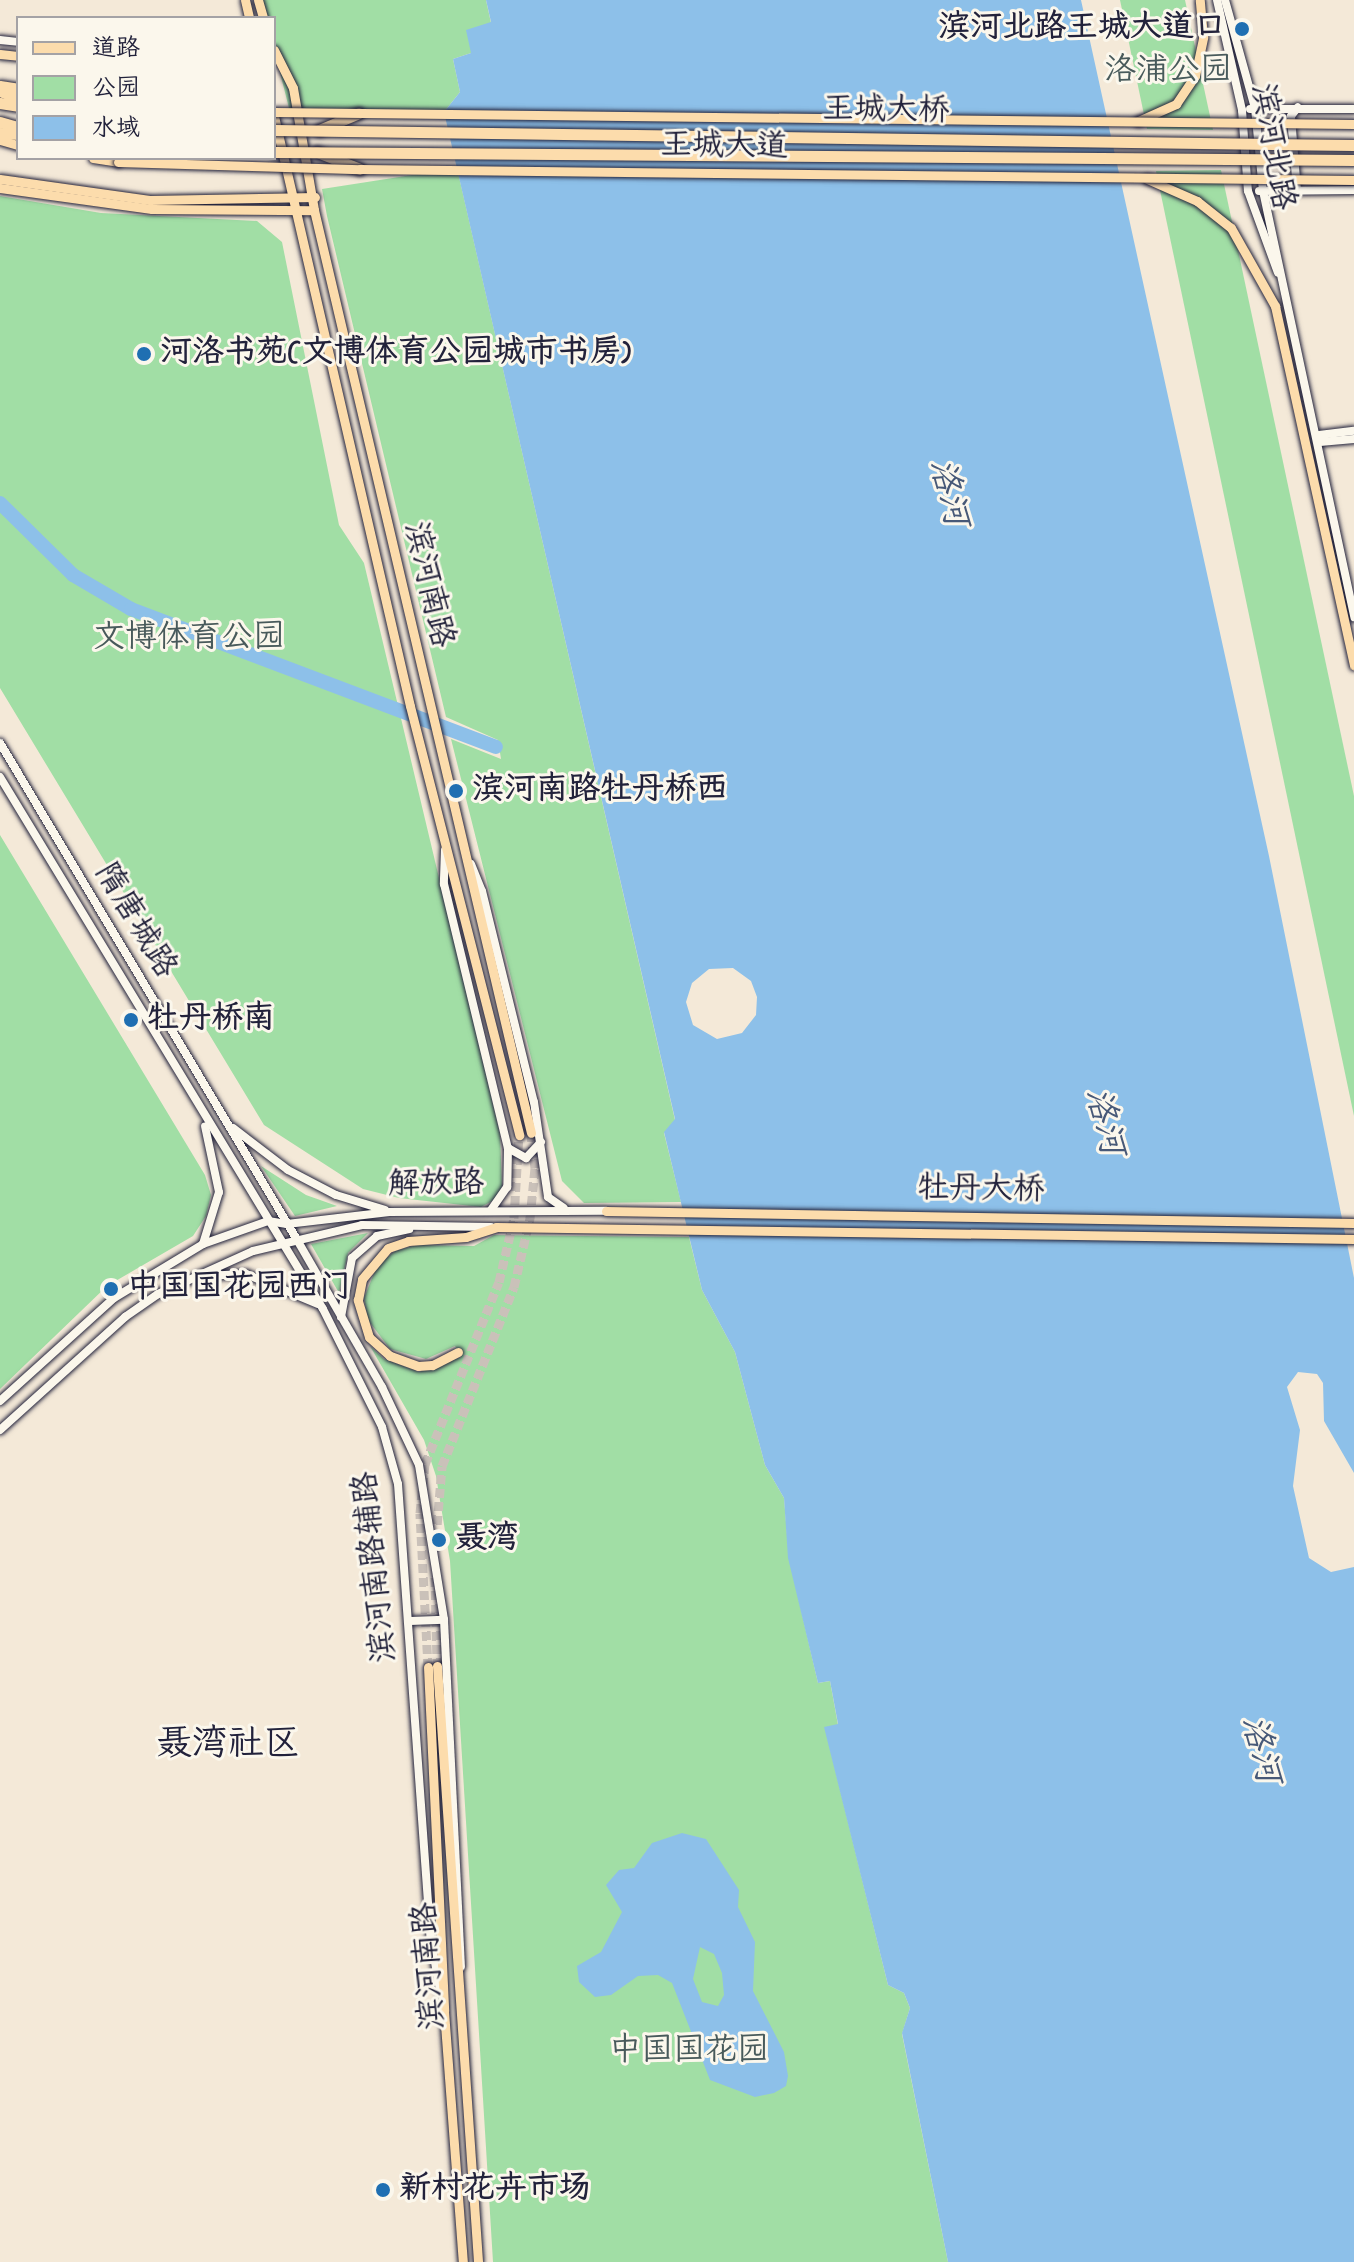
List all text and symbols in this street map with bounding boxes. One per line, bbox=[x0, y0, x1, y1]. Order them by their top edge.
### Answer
place label: 滨河北路王城大道口 bbox=[938, 10, 1226, 48]
legend bbox=[16, 16, 276, 160]
marker: 滨河北路王城大道口 bbox=[1233, 20, 1251, 38]
text: 道路 bbox=[92, 32, 140, 67]
park label: 洛浦公园 bbox=[1104, 53, 1232, 91]
text: 公园 bbox=[92, 72, 140, 107]
street label: 滨河北路 bbox=[1241, 81, 1301, 213]
street label: 王城大桥 bbox=[822, 92, 950, 132]
text: 水域 bbox=[92, 112, 140, 147]
street label: 王城大道 bbox=[660, 128, 788, 168]
place label: 河洛书苑(文博体育公园城市书房) bbox=[160, 335, 631, 373]
marker: 河洛书苑(文博体育公园城市书房) bbox=[135, 345, 153, 363]
water label: 洛河 bbox=[919, 455, 975, 531]
street label: 滨河南路 bbox=[394, 518, 460, 652]
park label: 文博体育公园 bbox=[93, 620, 285, 658]
place label: 滨河南路牡丹桥西 bbox=[472, 772, 728, 810]
marker: 滨河南路牡丹桥西 bbox=[447, 782, 465, 800]
street label: 隋唐城路 bbox=[85, 856, 183, 986]
place label: 牡丹桥南 bbox=[147, 1001, 275, 1039]
marker: 牡丹桥南 bbox=[122, 1011, 140, 1029]
water label: 洛河 bbox=[1075, 1084, 1131, 1160]
street label: 解放路 bbox=[388, 1166, 484, 1206]
street label: 牡丹大桥 bbox=[917, 1171, 1045, 1211]
place label: 中国国花园西门 bbox=[127, 1270, 351, 1308]
marker: 中国国花园西门 bbox=[102, 1280, 120, 1298]
street label: 滨河南路辅路 bbox=[348, 1470, 406, 1664]
place label: 聂湾 bbox=[455, 1521, 519, 1559]
marker: 聂湾 bbox=[430, 1531, 448, 1549]
water label: 洛河 bbox=[1231, 1712, 1287, 1788]
district label: 聂湾社区 bbox=[156, 1724, 300, 1768]
street label: 滨河南路 bbox=[407, 1901, 455, 2031]
park label: 中国国花园 bbox=[609, 2033, 769, 2071]
place label: 新村花卉市场 bbox=[399, 2171, 591, 2209]
marker: 新村花卉市场 bbox=[374, 2181, 392, 2199]

